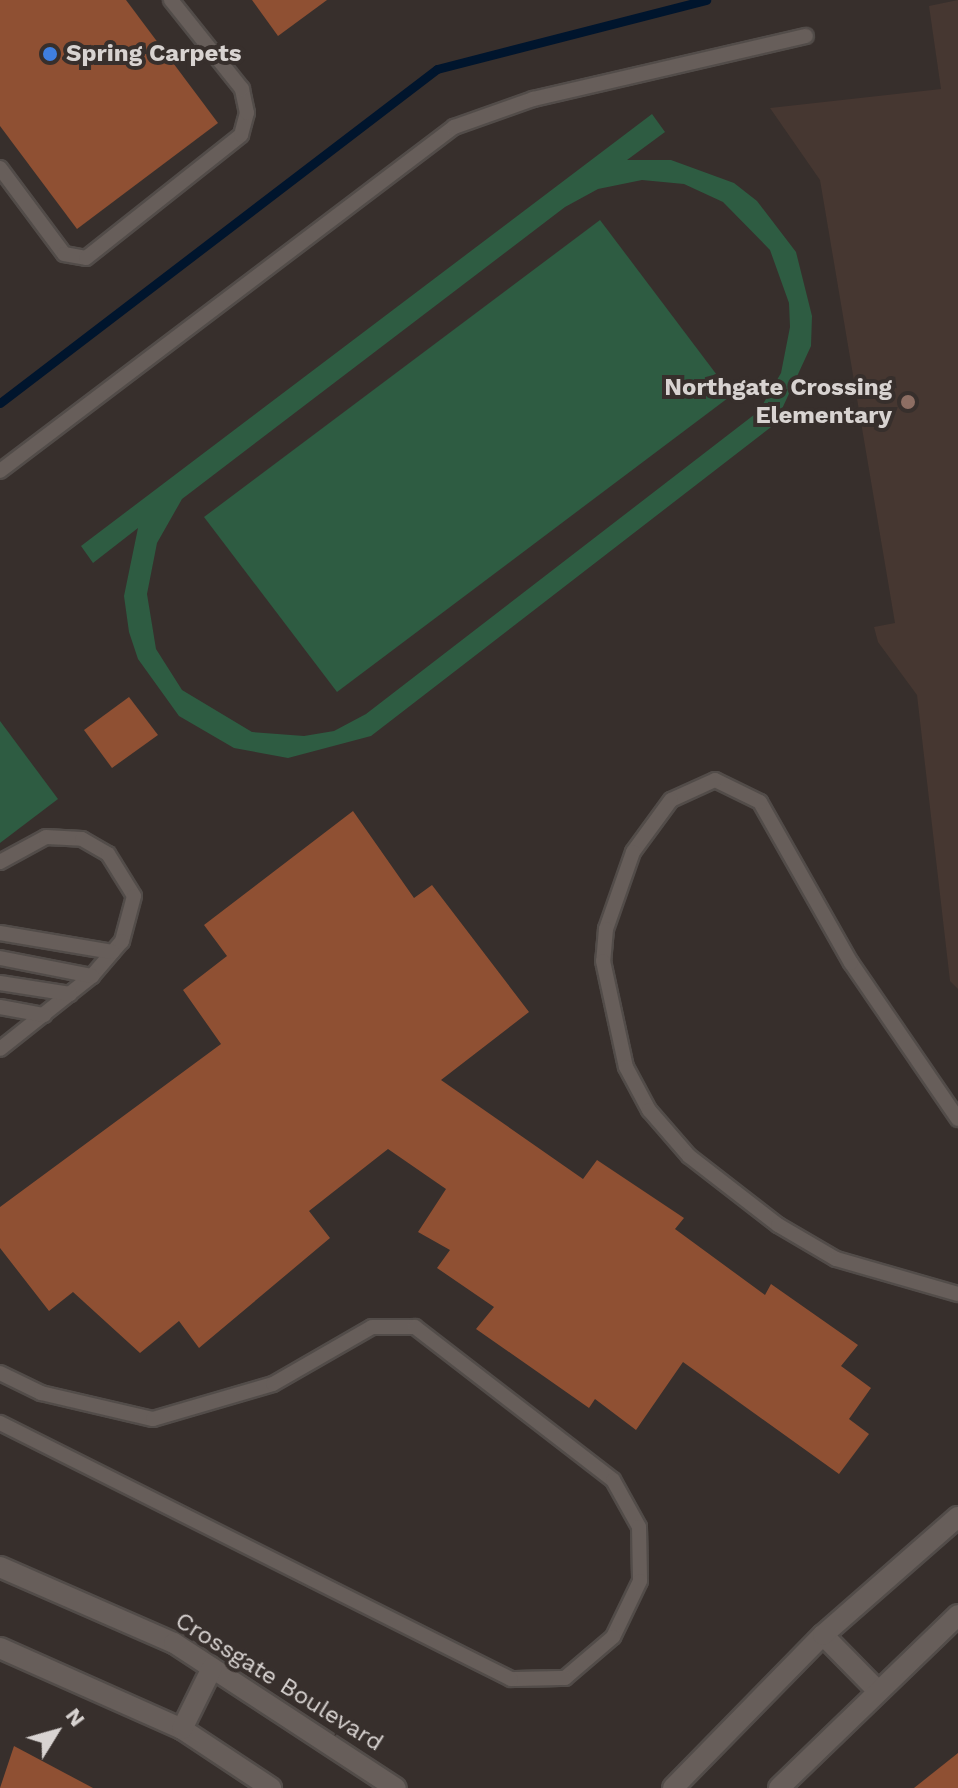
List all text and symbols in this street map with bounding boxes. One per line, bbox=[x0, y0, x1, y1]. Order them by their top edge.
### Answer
place label: Spring Carpets bbox=[66, 40, 242, 68]
marker: Spring Carpets bbox=[41, 45, 59, 63]
place label: Northgate Crossing Elementary bbox=[664, 374, 892, 430]
marker: Northgate Crossing Elementary bbox=[899, 393, 917, 411]
street label: Crossgate Boulevard bbox=[170, 1606, 388, 1758]
north arrow bbox=[16, 1692, 96, 1772]
text: N bbox=[61, 1703, 90, 1731]

